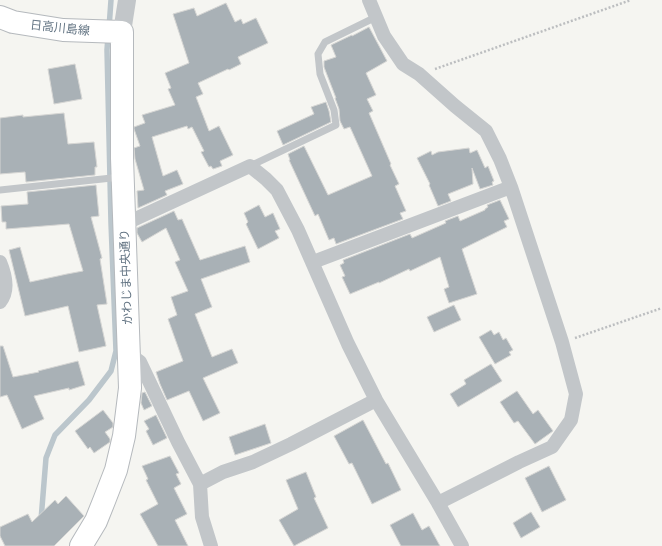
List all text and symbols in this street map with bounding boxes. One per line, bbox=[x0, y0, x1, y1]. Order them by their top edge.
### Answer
street label: 日高川島線 bbox=[30, 18, 91, 37]
street label: かわじま中央通り bbox=[117, 229, 134, 325]

